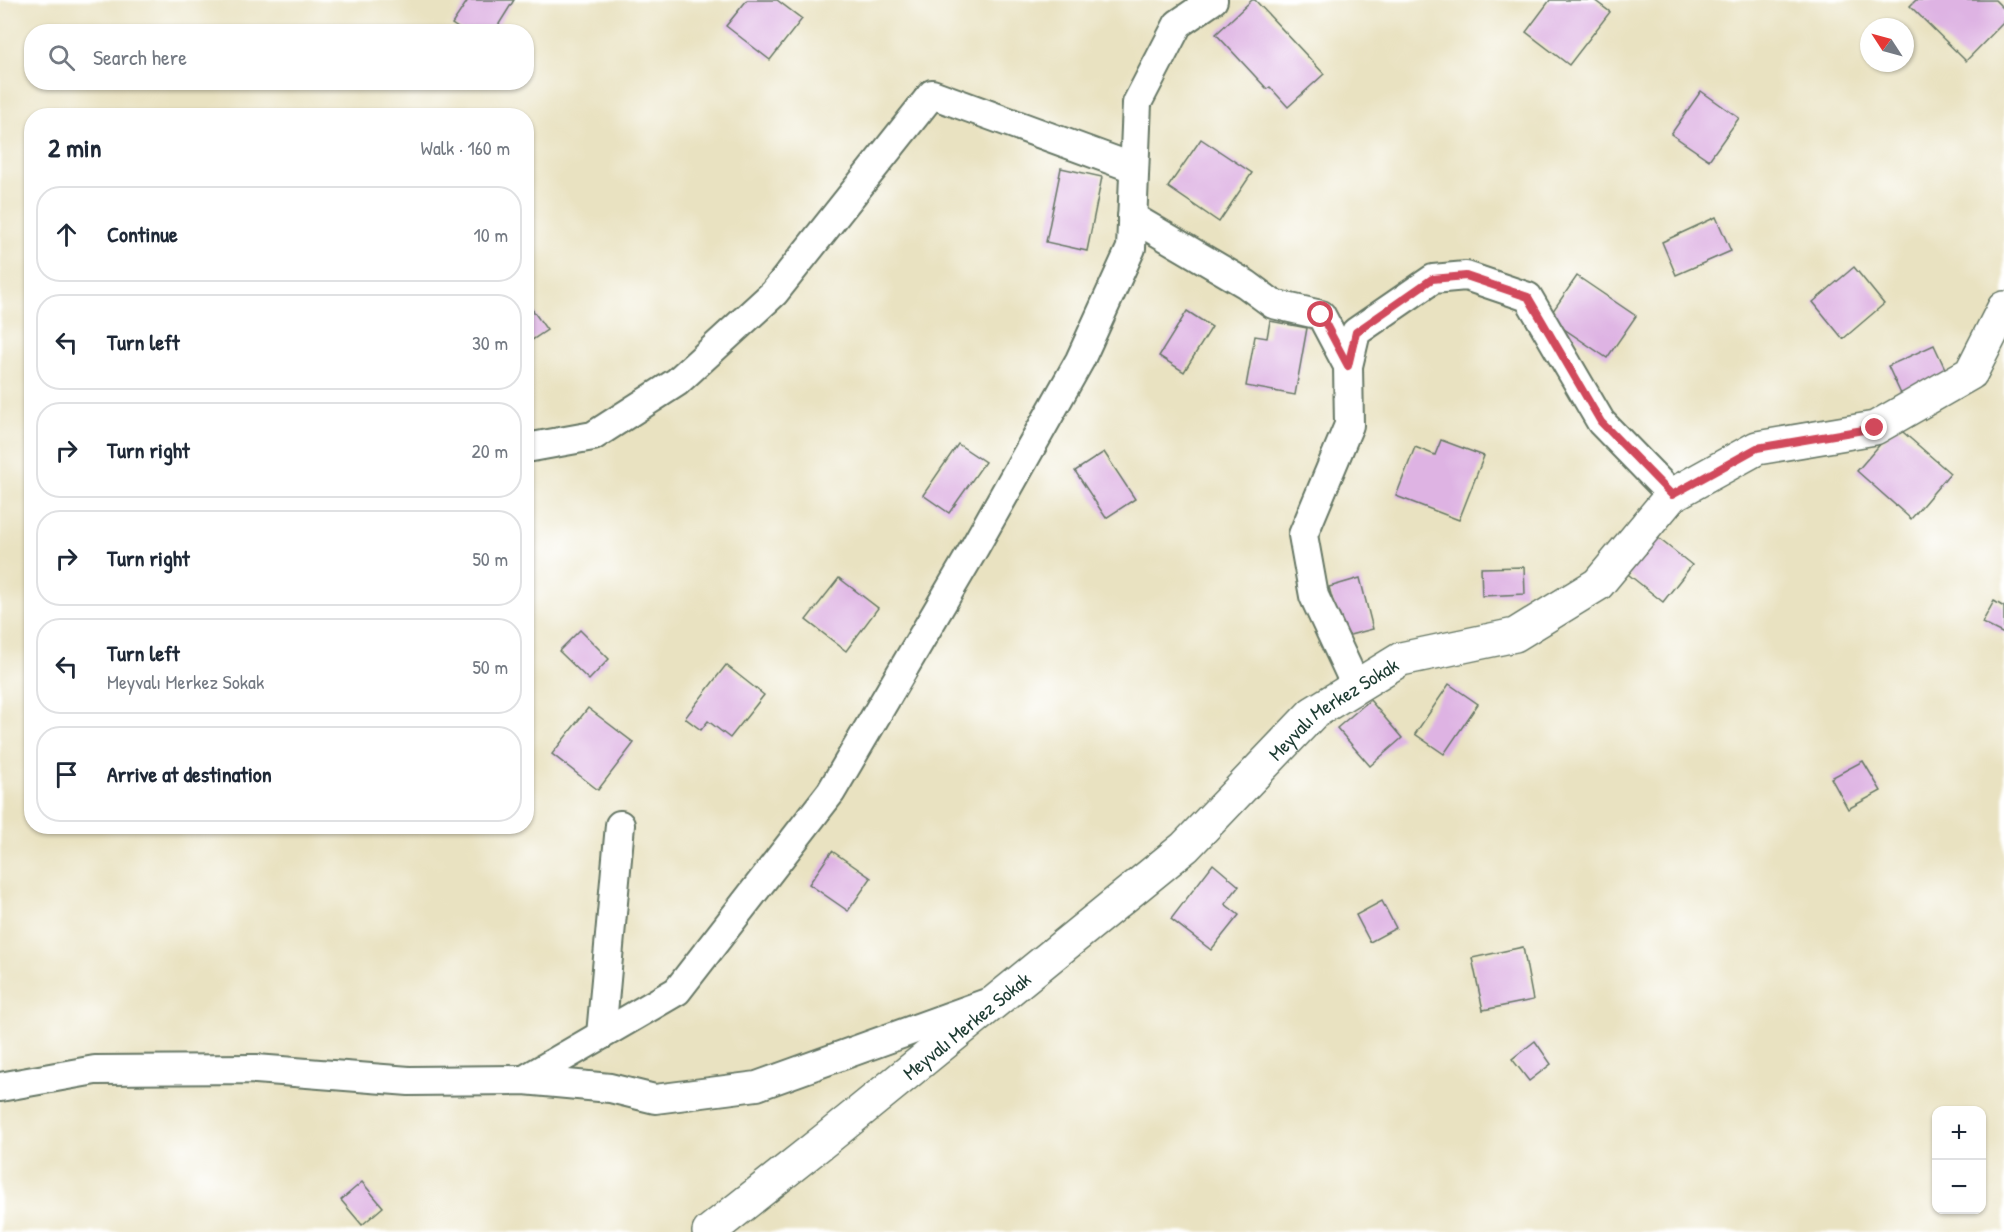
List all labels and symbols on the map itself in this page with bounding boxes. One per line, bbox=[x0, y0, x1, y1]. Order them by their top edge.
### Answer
north arrow bbox=[1860, 18, 1914, 72]
route start bbox=[1307, 301, 1333, 327]
route end bbox=[1861, 414, 1887, 440]
street label: Meyvalı Merkez Sokak bbox=[1262, 651, 1403, 766]
street label: Meyvalı Merkez Sokak bbox=[897, 965, 1036, 1085]

